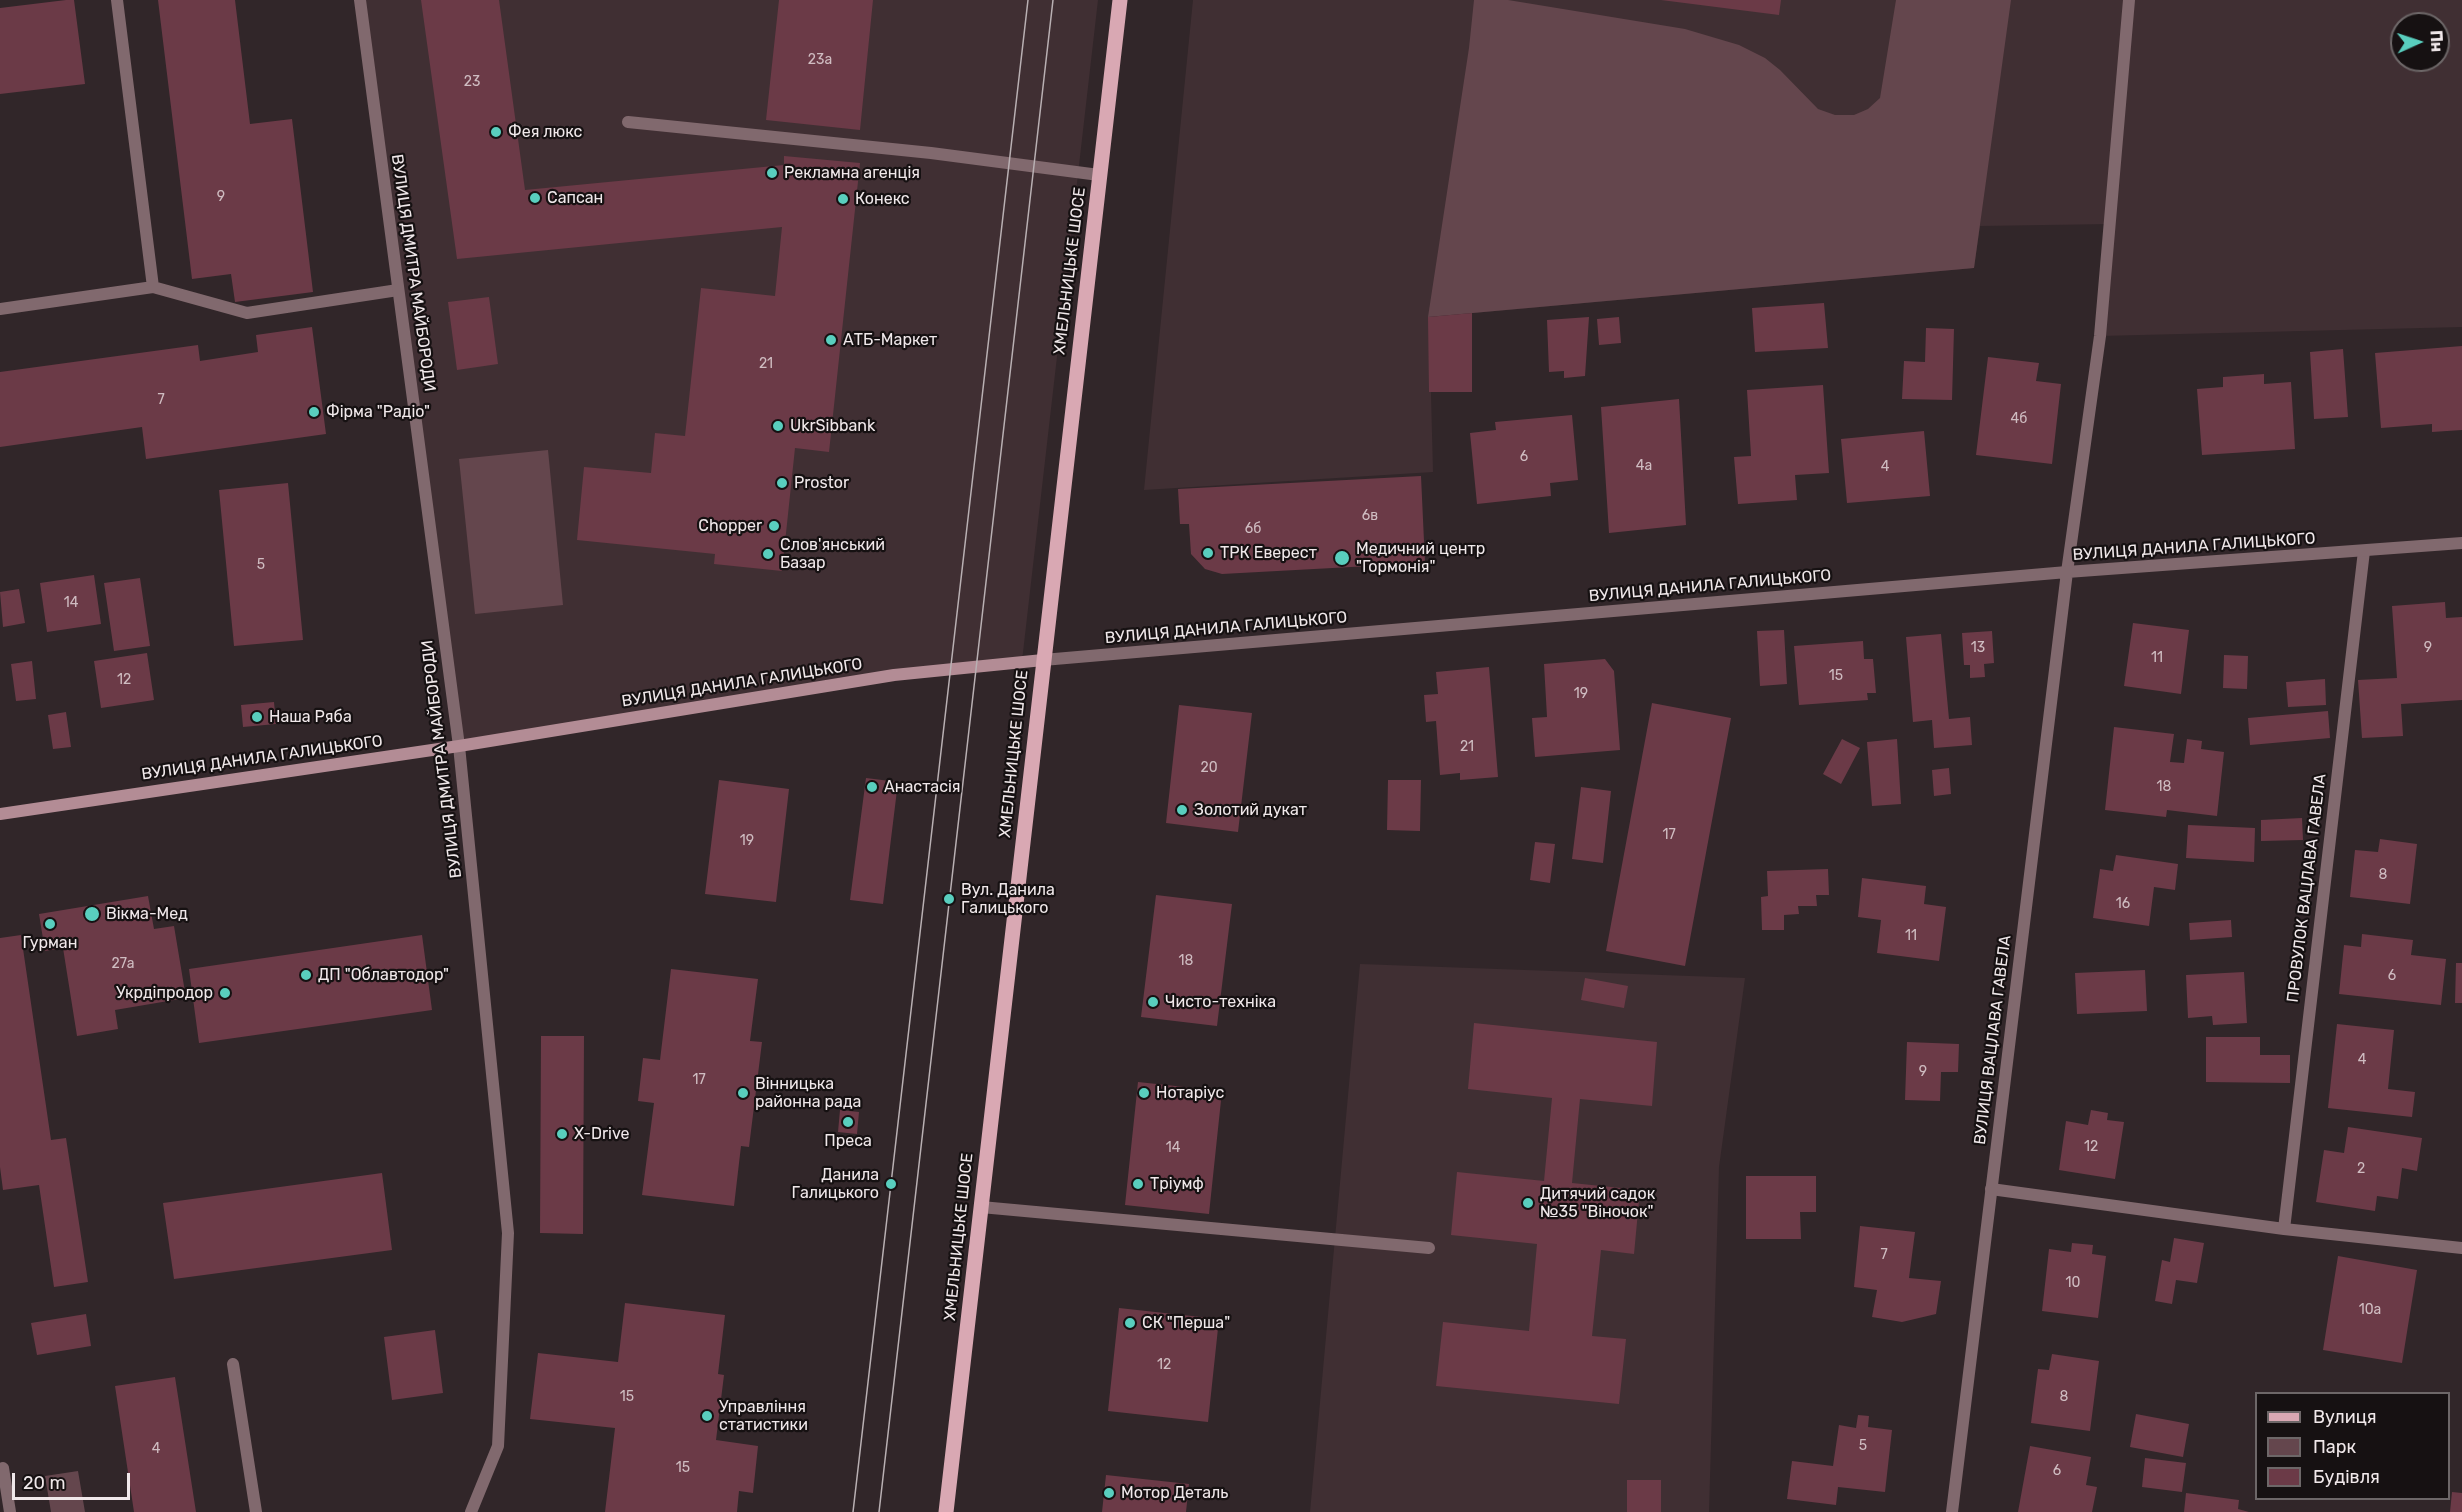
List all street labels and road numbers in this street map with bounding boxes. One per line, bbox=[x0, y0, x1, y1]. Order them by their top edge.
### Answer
street label: ВУЛИЦЯ ДМИТРА МАЙБОРОДИ bbox=[387, 153, 439, 393]
street label: ХМЕЛЬНИЦЬКЕ ШОСЕ bbox=[1050, 186, 1090, 356]
street label: ВУЛИЦЯ ДАНИЛА ГАЛИЦЬКОГО bbox=[2072, 529, 2316, 565]
street label: ВУЛИЦЯ ДАНИЛА ГАЛИЦЬКОГО bbox=[1588, 566, 1832, 606]
street label: ВУЛИЦЯ ДАНИЛА ГАЛИЦЬКОГО bbox=[1104, 608, 1348, 648]
street label: ВУЛИЦЯ ДМИТРА МАЙБОРОДИ bbox=[418, 639, 466, 879]
street label: ВУЛИЦЯ ДАНИЛА ГАЛИЦЬКОГО bbox=[620, 654, 864, 712]
street label: ХМЕЛЬНИЦЬКЕ ШОСЕ bbox=[996, 669, 1032, 839]
street label: ВУЛИЦЯ ДАНИЛА ГАЛИЦЬКОГО bbox=[140, 732, 384, 784]
street label: ПРОВУЛОК ВАЦЛАВА ГАВЕЛА bbox=[2283, 773, 2331, 1003]
street label: ВУЛИЦЯ ВАЦЛАВА ГАВЕЛА bbox=[1971, 934, 2015, 1146]
street label: ХМЕЛЬНИЦЬКЕ ШОСЕ bbox=[941, 1152, 977, 1322]

